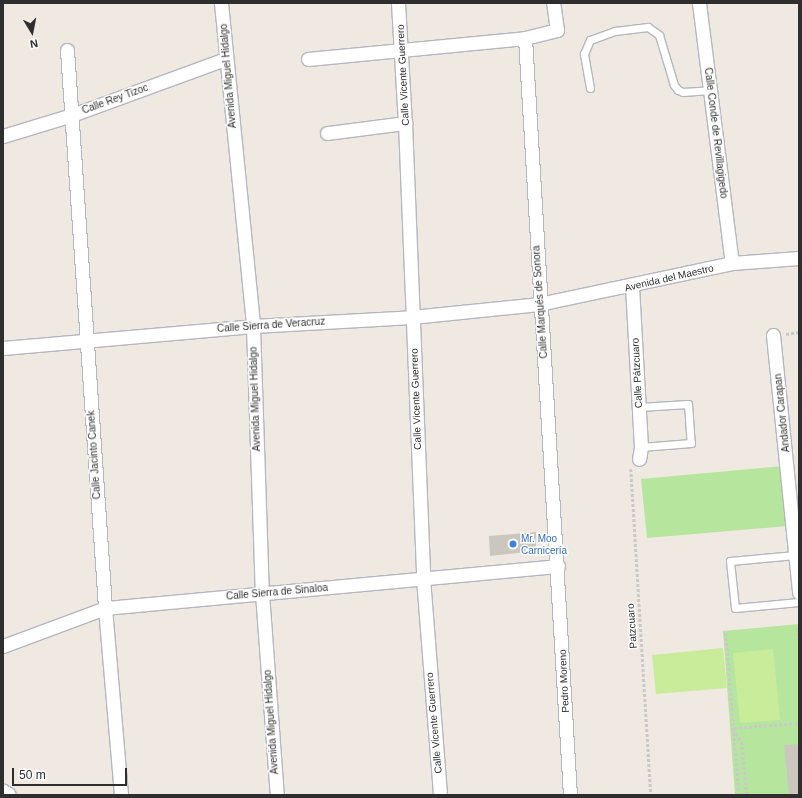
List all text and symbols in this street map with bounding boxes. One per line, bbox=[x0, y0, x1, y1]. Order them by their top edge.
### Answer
north arrow bbox=[12, 12, 52, 52]
street label: Avenida Miguel Hidalgo bbox=[217, 23, 239, 129]
street label: Calle Vicente Guerrero bbox=[394, 24, 412, 126]
text: N bbox=[29, 37, 39, 50]
street label: Calle Conde de Revillagigedo bbox=[702, 67, 730, 199]
street label: Calle Rey Tizoc bbox=[80, 81, 150, 117]
street label: Calle Marqués de Sonora bbox=[530, 245, 550, 359]
street label: Avenida del Maestro bbox=[623, 262, 715, 294]
street label: Calle Sierra de Veracruz bbox=[217, 315, 325, 335]
street label: Calle Pátzcuaro bbox=[629, 337, 645, 409]
street label: Avenida Miguel Hidalgo bbox=[247, 346, 263, 452]
street label: Calle Vicente Guerrero bbox=[408, 348, 424, 450]
street label: Andador Carapan bbox=[772, 373, 792, 453]
street label: Calle Jacinto Canek bbox=[85, 410, 103, 500]
place label: Mr. Moo Carnicería bbox=[521, 532, 567, 556]
marker: Mr. Moo Carnicería bbox=[508, 539, 518, 549]
street label: Calle Sierra de Sinaloa bbox=[226, 582, 328, 602]
street label: Patzcuaro bbox=[624, 603, 640, 649]
street label: Pedro Moreno bbox=[556, 649, 572, 713]
street label: Avenida Miguel Hidalgo bbox=[261, 669, 281, 775]
street label: Calle Vicente Guerrero bbox=[424, 672, 444, 774]
scale bar bbox=[14, 760, 129, 786]
text: 50 m bbox=[19, 768, 46, 782]

